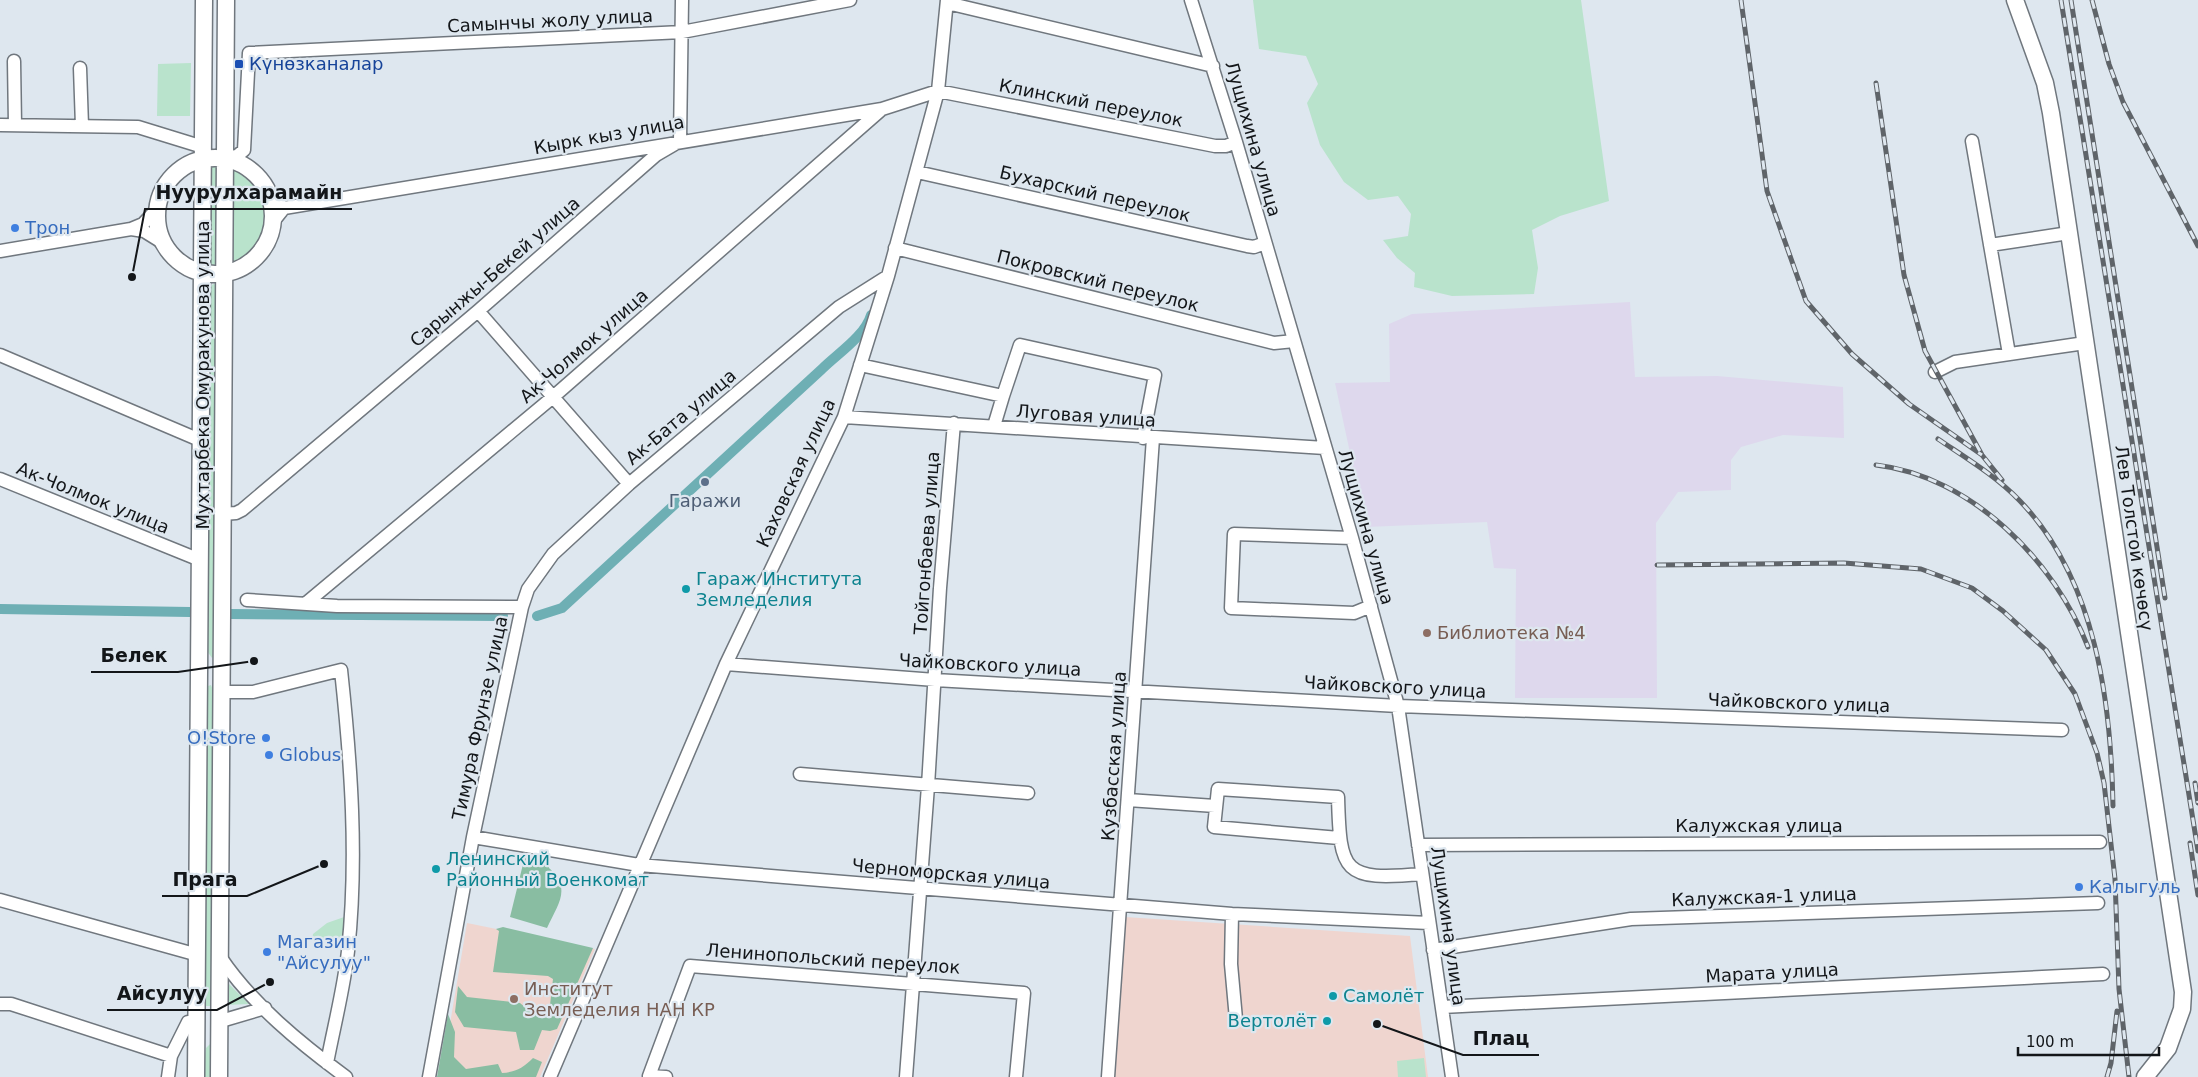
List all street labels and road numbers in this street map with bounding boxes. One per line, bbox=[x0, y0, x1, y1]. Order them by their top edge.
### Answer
street label: Самынчы жолу улица bbox=[447, 5, 653, 36]
street label: Лущихина улица bbox=[1221, 59, 1286, 219]
street label: Клинский переулок bbox=[997, 74, 1185, 131]
street label: Кырк кыз улица bbox=[532, 111, 686, 158]
street label: Бухарский переулок bbox=[998, 161, 1193, 226]
street label: Сарынжы-Бекей улица bbox=[406, 192, 584, 351]
street label: Мухтарбека Омуракунова улица bbox=[192, 220, 213, 530]
street label: Покровский переулок bbox=[995, 245, 1202, 316]
street label: Ак-Чолмок улица bbox=[515, 284, 652, 407]
street label: Ак-Бата улица bbox=[621, 364, 740, 469]
street label: Каховская улица bbox=[752, 395, 839, 550]
street label: Луговая улица bbox=[1015, 400, 1157, 431]
street label: Лев Толстой көчөсү bbox=[2111, 444, 2158, 632]
street label: Лущихина улица bbox=[1334, 447, 1399, 607]
street label: Тойгонбаева улица bbox=[910, 451, 943, 636]
street label: Ак-Чолмок улица bbox=[14, 457, 173, 538]
street label: Тимура Фрунзе улица bbox=[447, 614, 511, 823]
street label: Чайковского улица bbox=[898, 649, 1082, 680]
street label: Кузбасская улица bbox=[1097, 670, 1130, 842]
street label: Чайковского улица bbox=[1303, 671, 1487, 702]
street label: Чайковского улица bbox=[1707, 689, 1891, 716]
street label: Калужская улица bbox=[1675, 815, 1843, 836]
street label: Лущихина улица bbox=[1427, 845, 1470, 1007]
street label: Черноморская улица bbox=[851, 854, 1051, 893]
street label: Калужская-1 улица bbox=[1671, 883, 1857, 910]
street label: Ленинопольский переулок bbox=[705, 939, 961, 978]
street label: Марата улица bbox=[1705, 959, 1839, 986]

